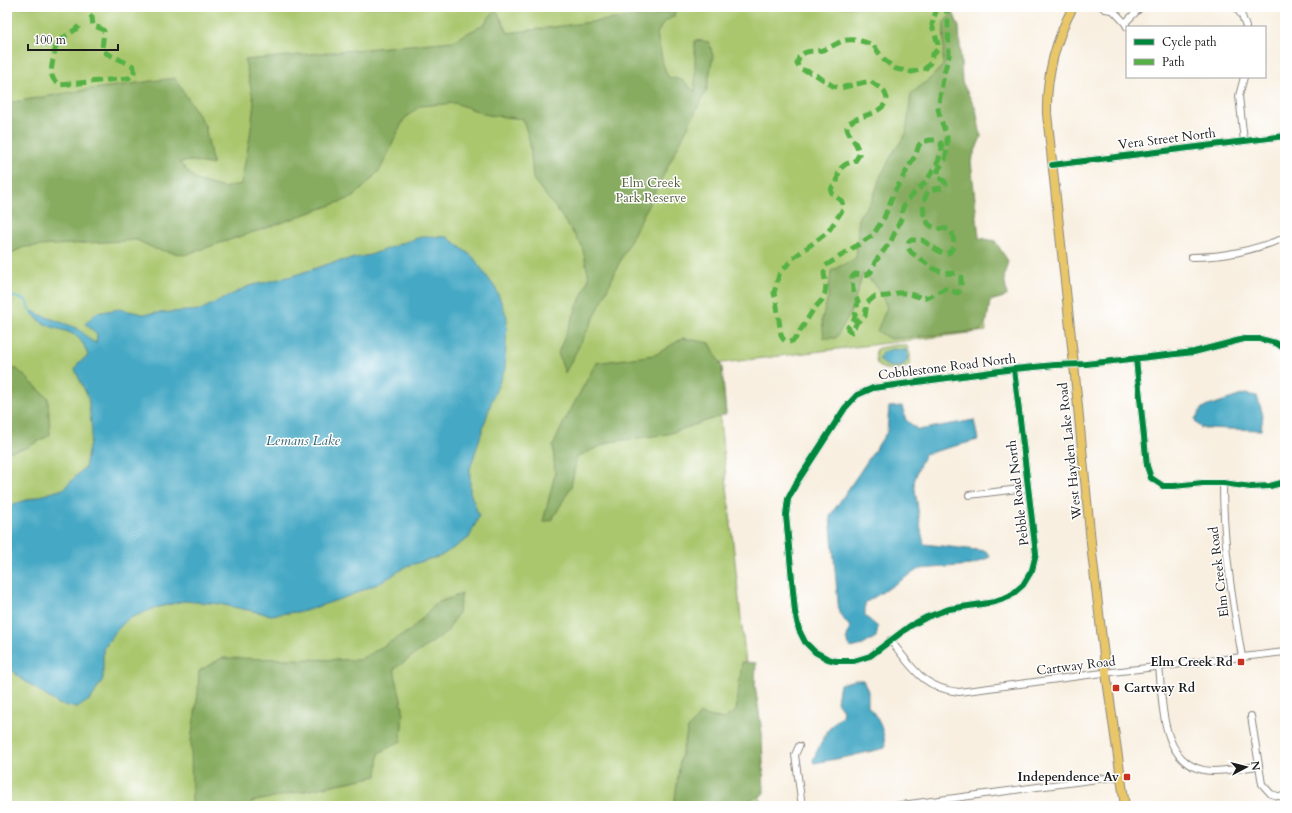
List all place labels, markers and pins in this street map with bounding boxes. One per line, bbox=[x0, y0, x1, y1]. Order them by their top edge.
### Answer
place label: Elm Creek Rd bbox=[1150, 653, 1234, 671]
marker: Elm Creek Rd bbox=[1236, 657, 1246, 667]
place label: Cartway Rd bbox=[1124, 679, 1196, 697]
marker: Cartway Rd bbox=[1111, 683, 1121, 693]
place label: Independence Av bbox=[1017, 768, 1120, 786]
marker: Independence Av bbox=[1122, 772, 1132, 782]

